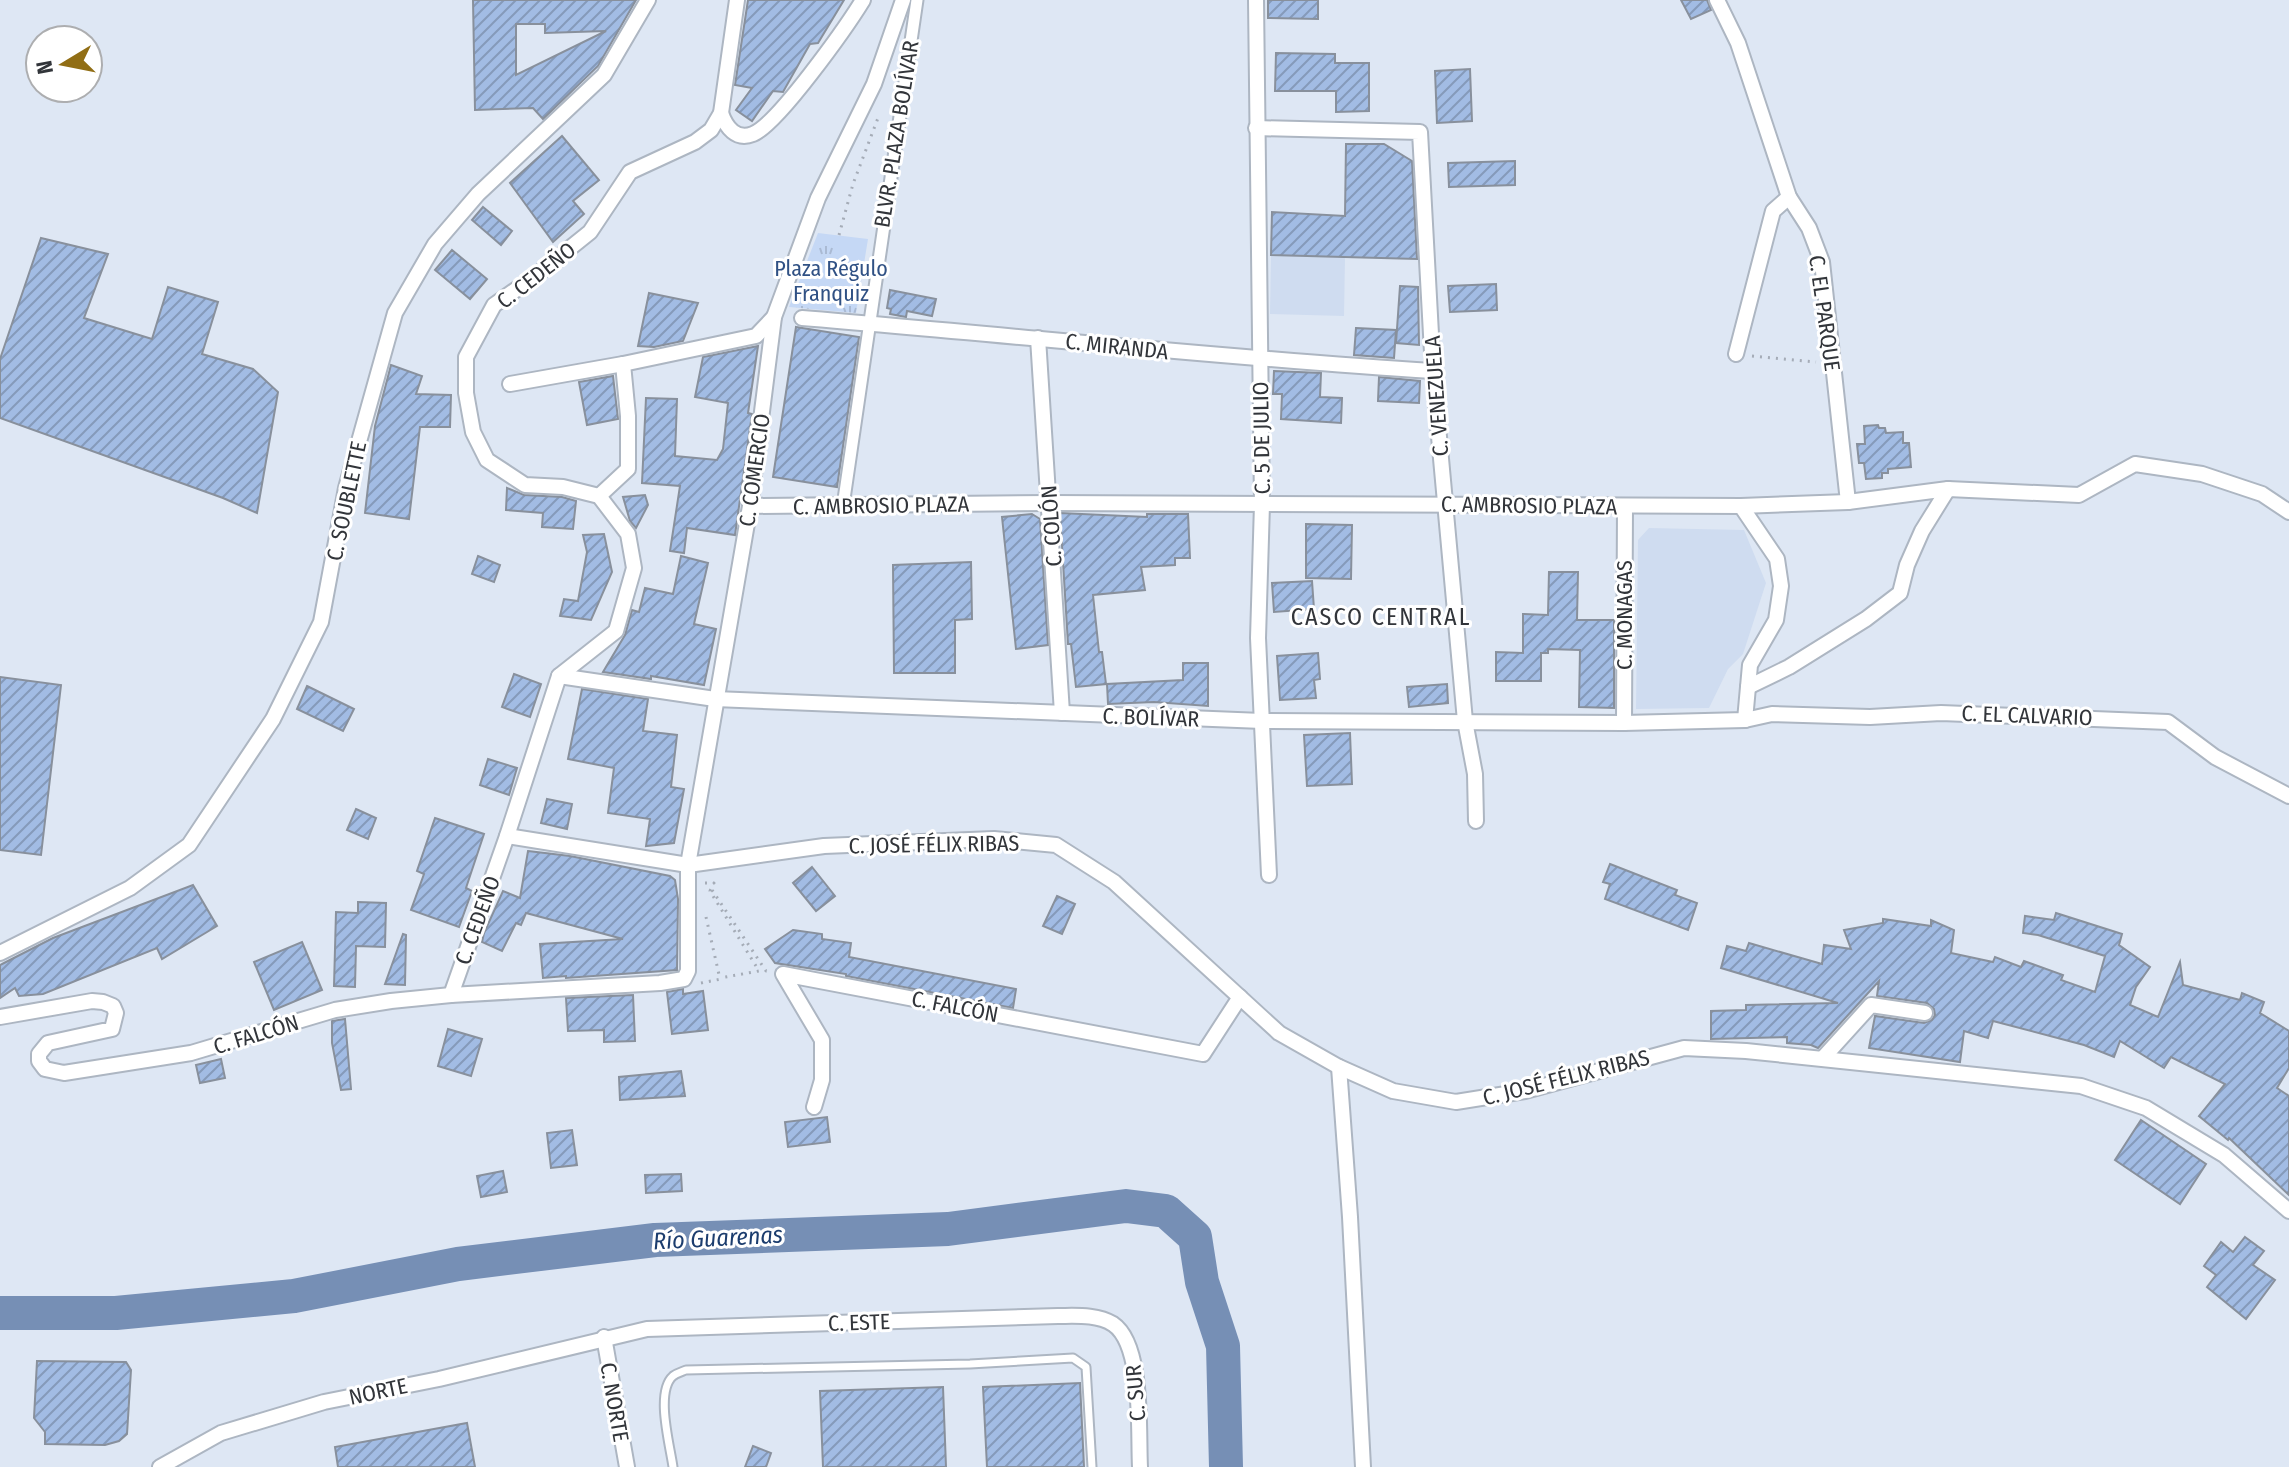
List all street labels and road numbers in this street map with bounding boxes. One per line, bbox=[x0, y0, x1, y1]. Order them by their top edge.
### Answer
street label: BLVR. PLAZA BOLÍVAR bbox=[868, 39, 925, 230]
street label: C. CEDEÑO bbox=[491, 236, 581, 315]
street label: C. EL PARQUE bbox=[1803, 253, 1846, 373]
street label: C. MIRANDA bbox=[1064, 328, 1170, 365]
street label: C. VENEZUELA bbox=[1419, 334, 1454, 457]
street label: C. 5 DE JULIO bbox=[1247, 381, 1276, 495]
street label: C. COMERCIO bbox=[733, 412, 776, 528]
street label: C. SOUBLETTE bbox=[321, 439, 372, 563]
street label: C. COLÓN bbox=[1035, 484, 1068, 568]
street label: C. AMBROSIO PLAZA bbox=[793, 490, 970, 521]
street label: C. AMBROSIO PLAZA bbox=[1441, 490, 1618, 521]
street label: C. MONAGAS bbox=[1611, 560, 1638, 670]
street label: C. EL CALVARIO bbox=[1961, 700, 2093, 731]
street label: C. BOLÍVAR bbox=[1102, 702, 1200, 733]
street label: C. JOSÉ FÉLIX RIBAS bbox=[848, 830, 1020, 859]
street label: C. CEDEÑO bbox=[449, 872, 506, 968]
street label: C. FALCÓN bbox=[909, 985, 1001, 1028]
street label: C. FALCÓN bbox=[210, 1009, 302, 1060]
street label: C. JOSÉ FÉLIX RIBAS bbox=[1480, 1044, 1652, 1111]
street label: C. ESTE bbox=[828, 1308, 890, 1337]
street label: C. NORTE bbox=[594, 1360, 635, 1444]
street label: C. SUR bbox=[1120, 1363, 1151, 1422]
street label: NORTE bbox=[346, 1372, 410, 1411]

